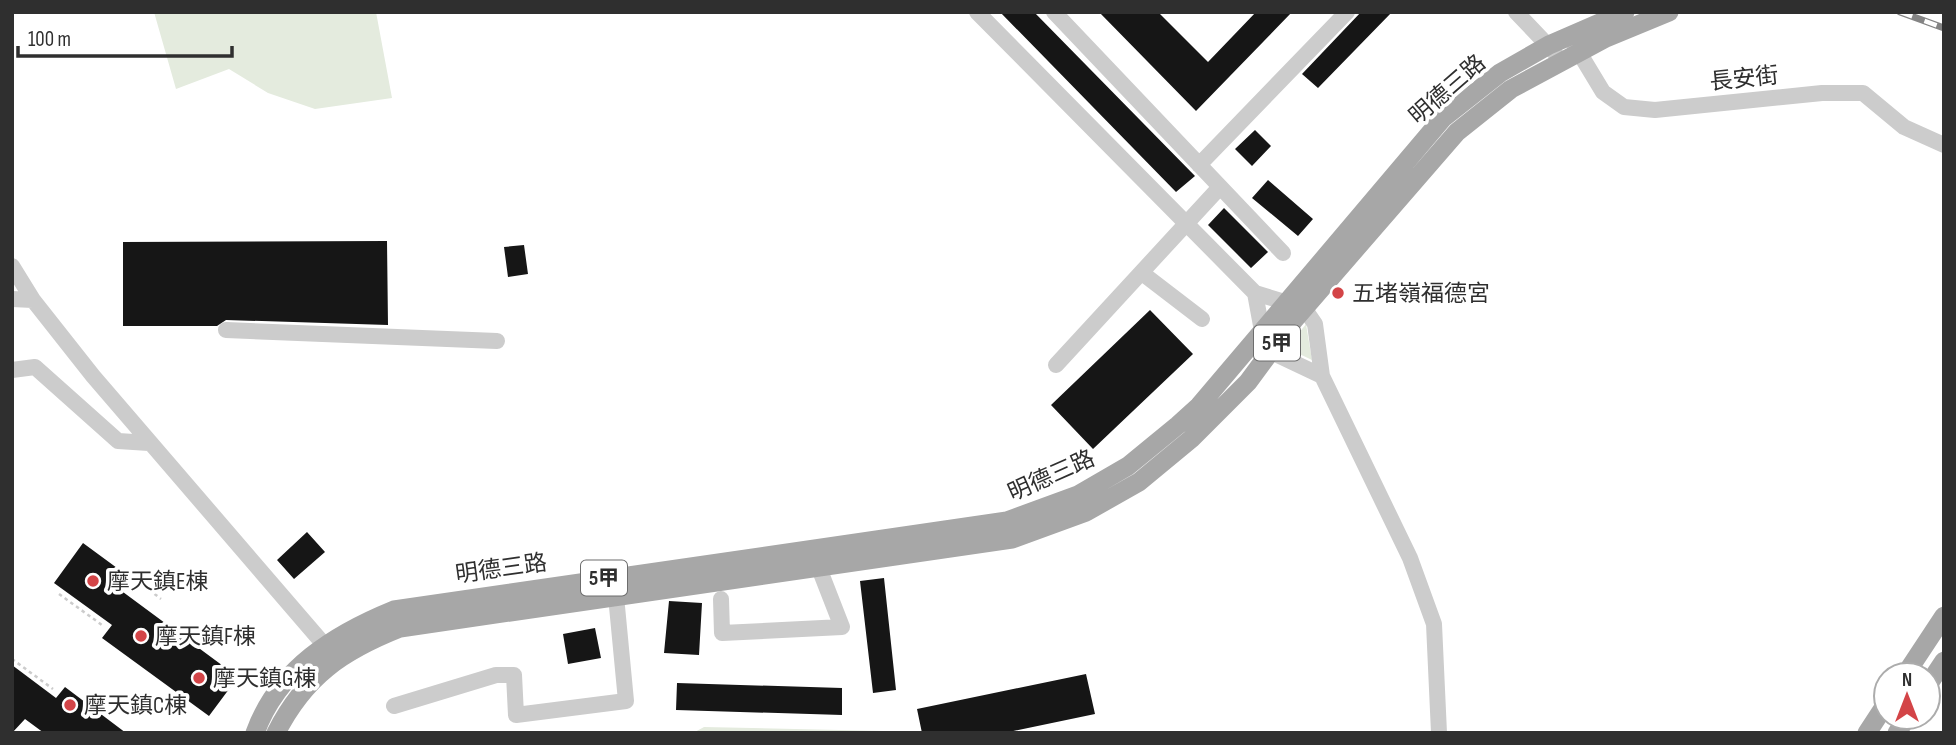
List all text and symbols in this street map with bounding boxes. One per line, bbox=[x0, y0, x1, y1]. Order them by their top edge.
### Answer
scale bar bbox=[18, 14, 231, 58]
text: 100 m bbox=[28, 27, 71, 52]
street label: 明德三路 bbox=[1404, 49, 1492, 130]
street label: 長安街 bbox=[1708, 61, 1780, 97]
place label: 五堵嶺福德宮 bbox=[1352, 280, 1490, 308]
marker: 五堵嶺福德宮 bbox=[1330, 285, 1346, 301]
road number: 5甲 bbox=[1254, 326, 1300, 360]
street label: 明德三路 bbox=[1004, 444, 1099, 507]
street label: 明德三路 bbox=[454, 549, 549, 589]
road number: 5甲 bbox=[581, 560, 627, 596]
place label: 摩天鎮E棟 bbox=[107, 568, 208, 596]
marker: 摩天鎮E棟 bbox=[85, 573, 101, 589]
place label: 摩天鎮F棟 bbox=[155, 623, 256, 651]
marker: 摩天鎮F棟 bbox=[133, 628, 149, 644]
north arrow bbox=[1872, 661, 1942, 731]
place label: 摩天鎮G棟 bbox=[213, 665, 317, 693]
text: N bbox=[1902, 669, 1912, 692]
marker: 摩天鎮G棟 bbox=[191, 670, 207, 686]
place label: 摩天鎮C棟 bbox=[84, 692, 187, 720]
marker: 摩天鎮C棟 bbox=[62, 697, 78, 713]

